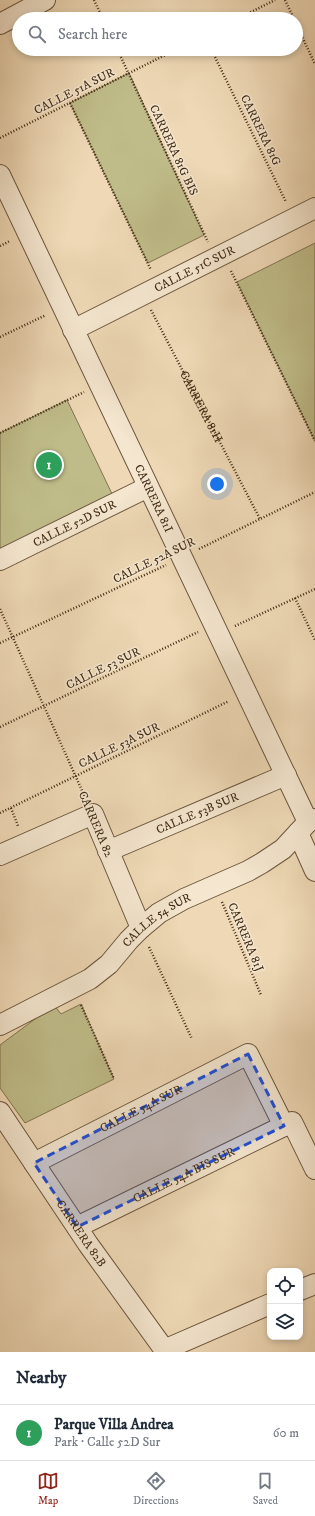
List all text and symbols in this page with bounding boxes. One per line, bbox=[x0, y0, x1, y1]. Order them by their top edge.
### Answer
search box bbox=[12, 12, 303, 56]
icon: search bbox=[26, 23, 48, 45]
text: Search here bbox=[58, 25, 127, 44]
street label: CALLE 51A SUR bbox=[32, 65, 117, 118]
street label: CARRERA 81G bbox=[237, 92, 284, 169]
street label: CARRERA 81G BIS bbox=[146, 102, 201, 198]
street label: CALLE 51C SUR bbox=[152, 243, 238, 296]
street label: CARRERA 81H bbox=[176, 368, 226, 445]
pin: 1 bbox=[36, 450, 62, 480]
street label: CARRERA 81I bbox=[131, 462, 176, 535]
your location bbox=[207, 474, 227, 494]
street label: CALLE 52D SUR bbox=[31, 497, 119, 551]
street label: CALLE 52A SUR bbox=[111, 534, 198, 587]
street label: CALLE 53 SUR bbox=[64, 644, 143, 693]
street label: CALLE 53A SUR bbox=[76, 719, 162, 772]
street label: CARRERA 82 bbox=[75, 789, 116, 860]
street label: CALLE 53B SUR bbox=[154, 789, 241, 838]
street label: CALLE 54 SUR bbox=[119, 890, 193, 950]
street label: CARRERA 81J bbox=[224, 900, 267, 974]
street label: CALLE 54A SUR bbox=[98, 1082, 185, 1136]
street label: CALLE 54A BIS SUR bbox=[131, 1144, 238, 1206]
street label: CARRERA 82B bbox=[53, 1197, 109, 1270]
map controls bbox=[267, 1268, 303, 1340]
button: locate bbox=[267, 1268, 303, 1304]
button: layers bbox=[267, 1304, 303, 1340]
text: Nearby bbox=[16, 1367, 66, 1389]
text: Parque Villa Andrea bbox=[54, 1415, 174, 1434]
text: 1 bbox=[27, 1425, 31, 1441]
text: 60 m bbox=[273, 1425, 299, 1441]
text: Park · Calle 52D Sur bbox=[54, 1434, 160, 1450]
tab: Map bbox=[37, 1470, 59, 1508]
tab: Directions bbox=[133, 1470, 179, 1508]
tab: Saved bbox=[253, 1470, 278, 1508]

